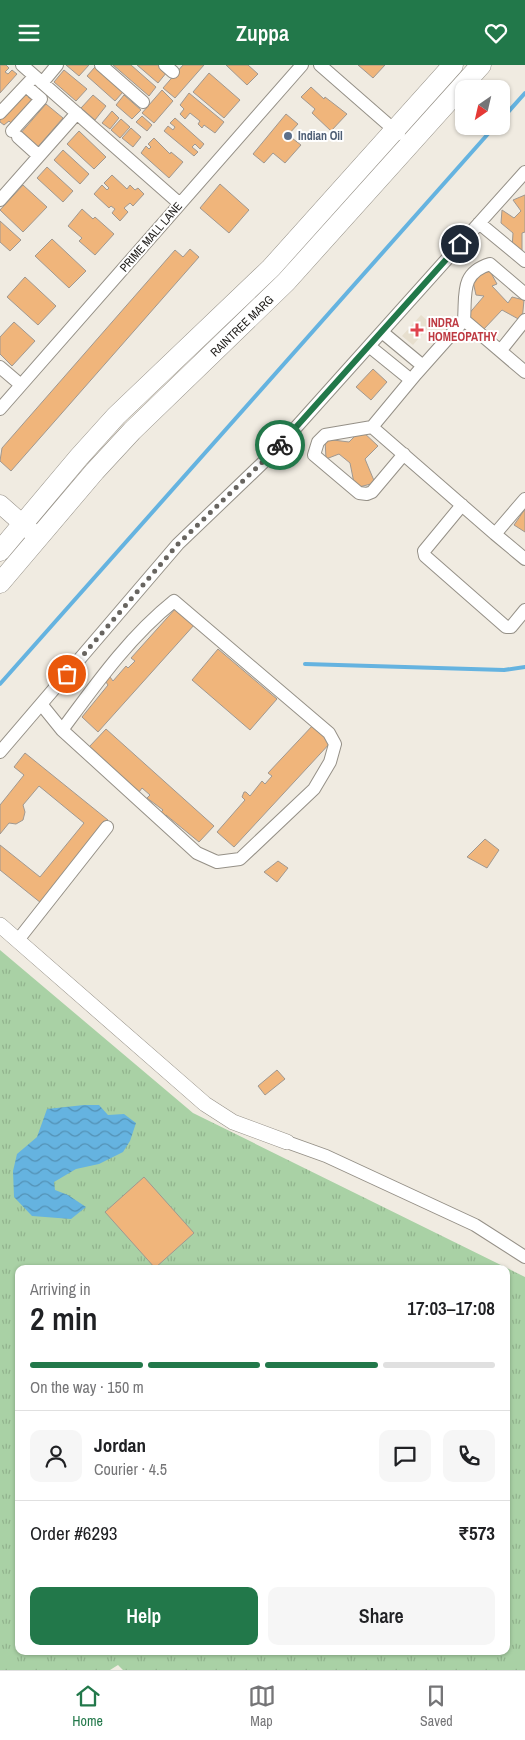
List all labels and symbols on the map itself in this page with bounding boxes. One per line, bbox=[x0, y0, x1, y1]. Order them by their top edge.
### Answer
north arrow bbox=[455, 80, 510, 135]
place label: Indian Oil bbox=[298, 128, 343, 144]
marker: Indian Oil bbox=[282, 130, 294, 142]
street label: PRIME MALL LANE bbox=[116, 199, 186, 275]
pin bbox=[439, 223, 481, 265]
street label: RAINTREE MARG bbox=[207, 292, 277, 360]
place label: INDRA HOMEOPATHY bbox=[428, 315, 498, 345]
marker: INDRA HOMEOPATHY bbox=[410, 323, 424, 337]
courier bbox=[255, 420, 305, 470]
pin bbox=[46, 653, 88, 695]

